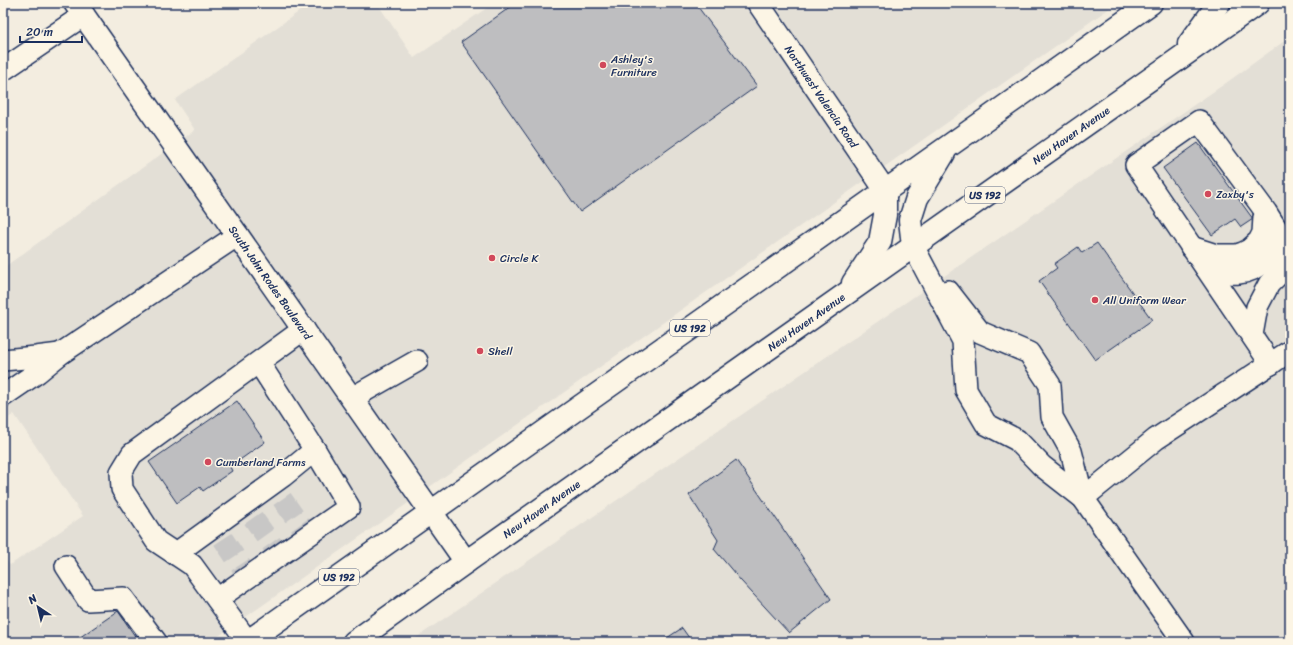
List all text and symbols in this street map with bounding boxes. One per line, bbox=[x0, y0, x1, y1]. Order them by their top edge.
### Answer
scale bar bbox=[20, 18, 82, 44]
text: 20 m bbox=[26, 21, 53, 43]
street label: Northwest Valencia Road bbox=[779, 42, 863, 153]
place label: Ashley's Furniture bbox=[610, 50, 657, 82]
marker: Ashley's Furniture bbox=[598, 60, 608, 70]
street label: New Haven Avenue bbox=[1028, 101, 1115, 170]
place label: Zaxby's bbox=[1216, 185, 1255, 204]
road number: US 192 bbox=[965, 187, 1005, 203]
marker: Zaxby's bbox=[1203, 189, 1213, 199]
street label: South John Rodes Boulevard bbox=[223, 221, 318, 345]
place label: Circle K bbox=[500, 249, 540, 268]
marker: Circle K bbox=[487, 253, 497, 263]
street label: New Haven Avenue bbox=[764, 288, 850, 356]
place label: All Uniform Wear bbox=[1102, 291, 1187, 310]
marker: All Uniform Wear bbox=[1090, 295, 1100, 305]
road number: US 192 bbox=[670, 320, 710, 336]
place label: Shell bbox=[488, 342, 513, 361]
marker: Shell bbox=[475, 346, 485, 356]
place label: Cumberland Farms bbox=[216, 453, 306, 472]
marker: Cumberland Farms bbox=[203, 457, 213, 467]
street label: New Haven Avenue bbox=[499, 475, 585, 543]
road number: US 192 bbox=[319, 569, 359, 585]
north arrow bbox=[18, 587, 58, 627]
text: N bbox=[23, 589, 41, 610]

